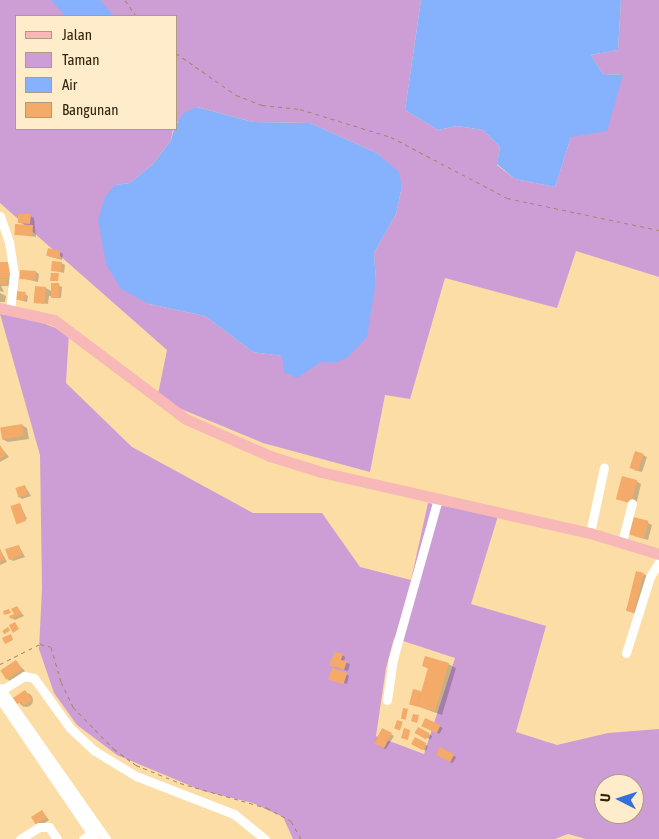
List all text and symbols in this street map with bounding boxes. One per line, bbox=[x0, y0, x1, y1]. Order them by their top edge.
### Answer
legend bbox=[15, 15, 178, 130]
text: Jalan bbox=[62, 26, 92, 43]
text: Taman bbox=[62, 51, 100, 68]
text: Air bbox=[62, 76, 77, 93]
text: Bangunan bbox=[62, 101, 119, 118]
north arrow bbox=[594, 774, 644, 824]
text: U bbox=[597, 793, 613, 803]

